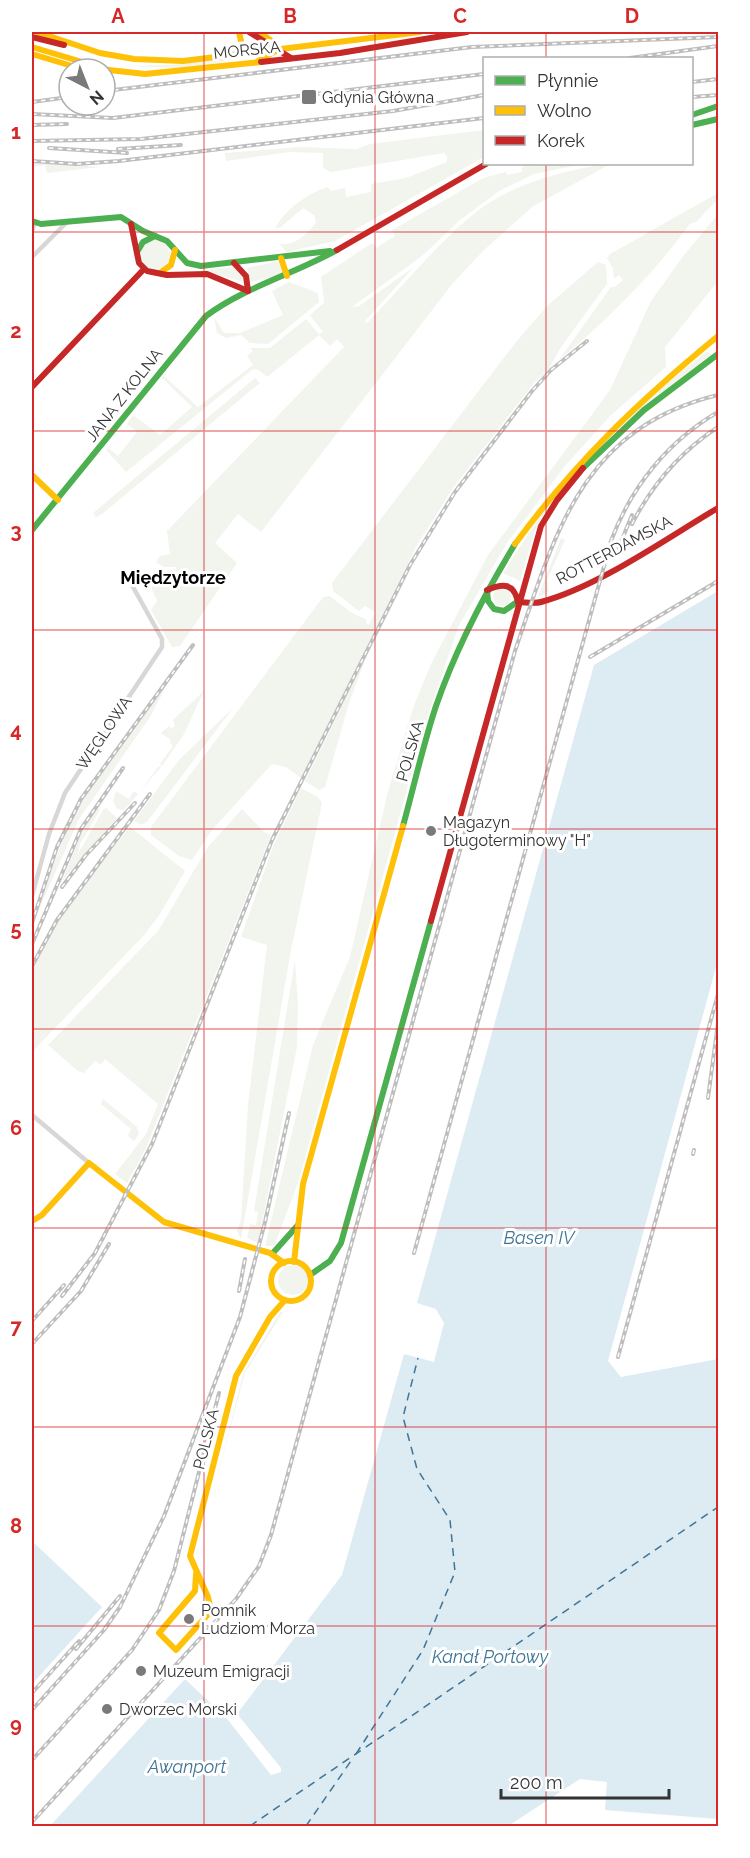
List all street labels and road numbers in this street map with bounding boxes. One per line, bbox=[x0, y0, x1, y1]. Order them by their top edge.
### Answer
street label: MORSKA bbox=[213, 37, 282, 63]
street label: JANA Z KOLNA bbox=[82, 344, 166, 446]
street label: ROTTERDAMSKA bbox=[553, 511, 675, 589]
street label: WĘGLOWA bbox=[72, 692, 136, 773]
street label: POLSKA bbox=[392, 718, 428, 783]
street label: POLSKA bbox=[189, 1406, 223, 1471]

